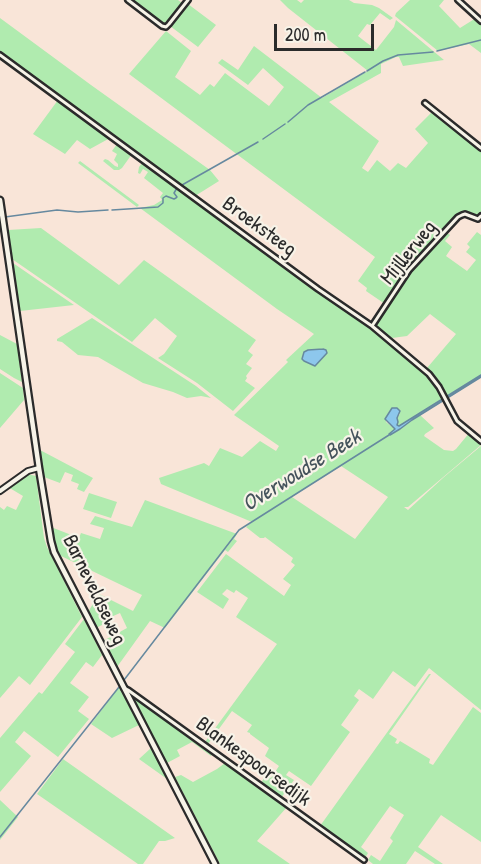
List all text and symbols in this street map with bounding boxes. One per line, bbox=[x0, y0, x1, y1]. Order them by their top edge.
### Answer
scale bar bbox=[277, 12, 378, 50]
text: 200 m bbox=[285, 22, 326, 47]
street label: Broeksteeg bbox=[217, 192, 301, 262]
street label: Mijllerweg bbox=[376, 216, 442, 290]
water label: Overwoudse Beek bbox=[238, 424, 366, 518]
street label: Barneveldseweg bbox=[57, 531, 131, 649]
street label: Blankespoorsedijk bbox=[191, 712, 315, 812]

